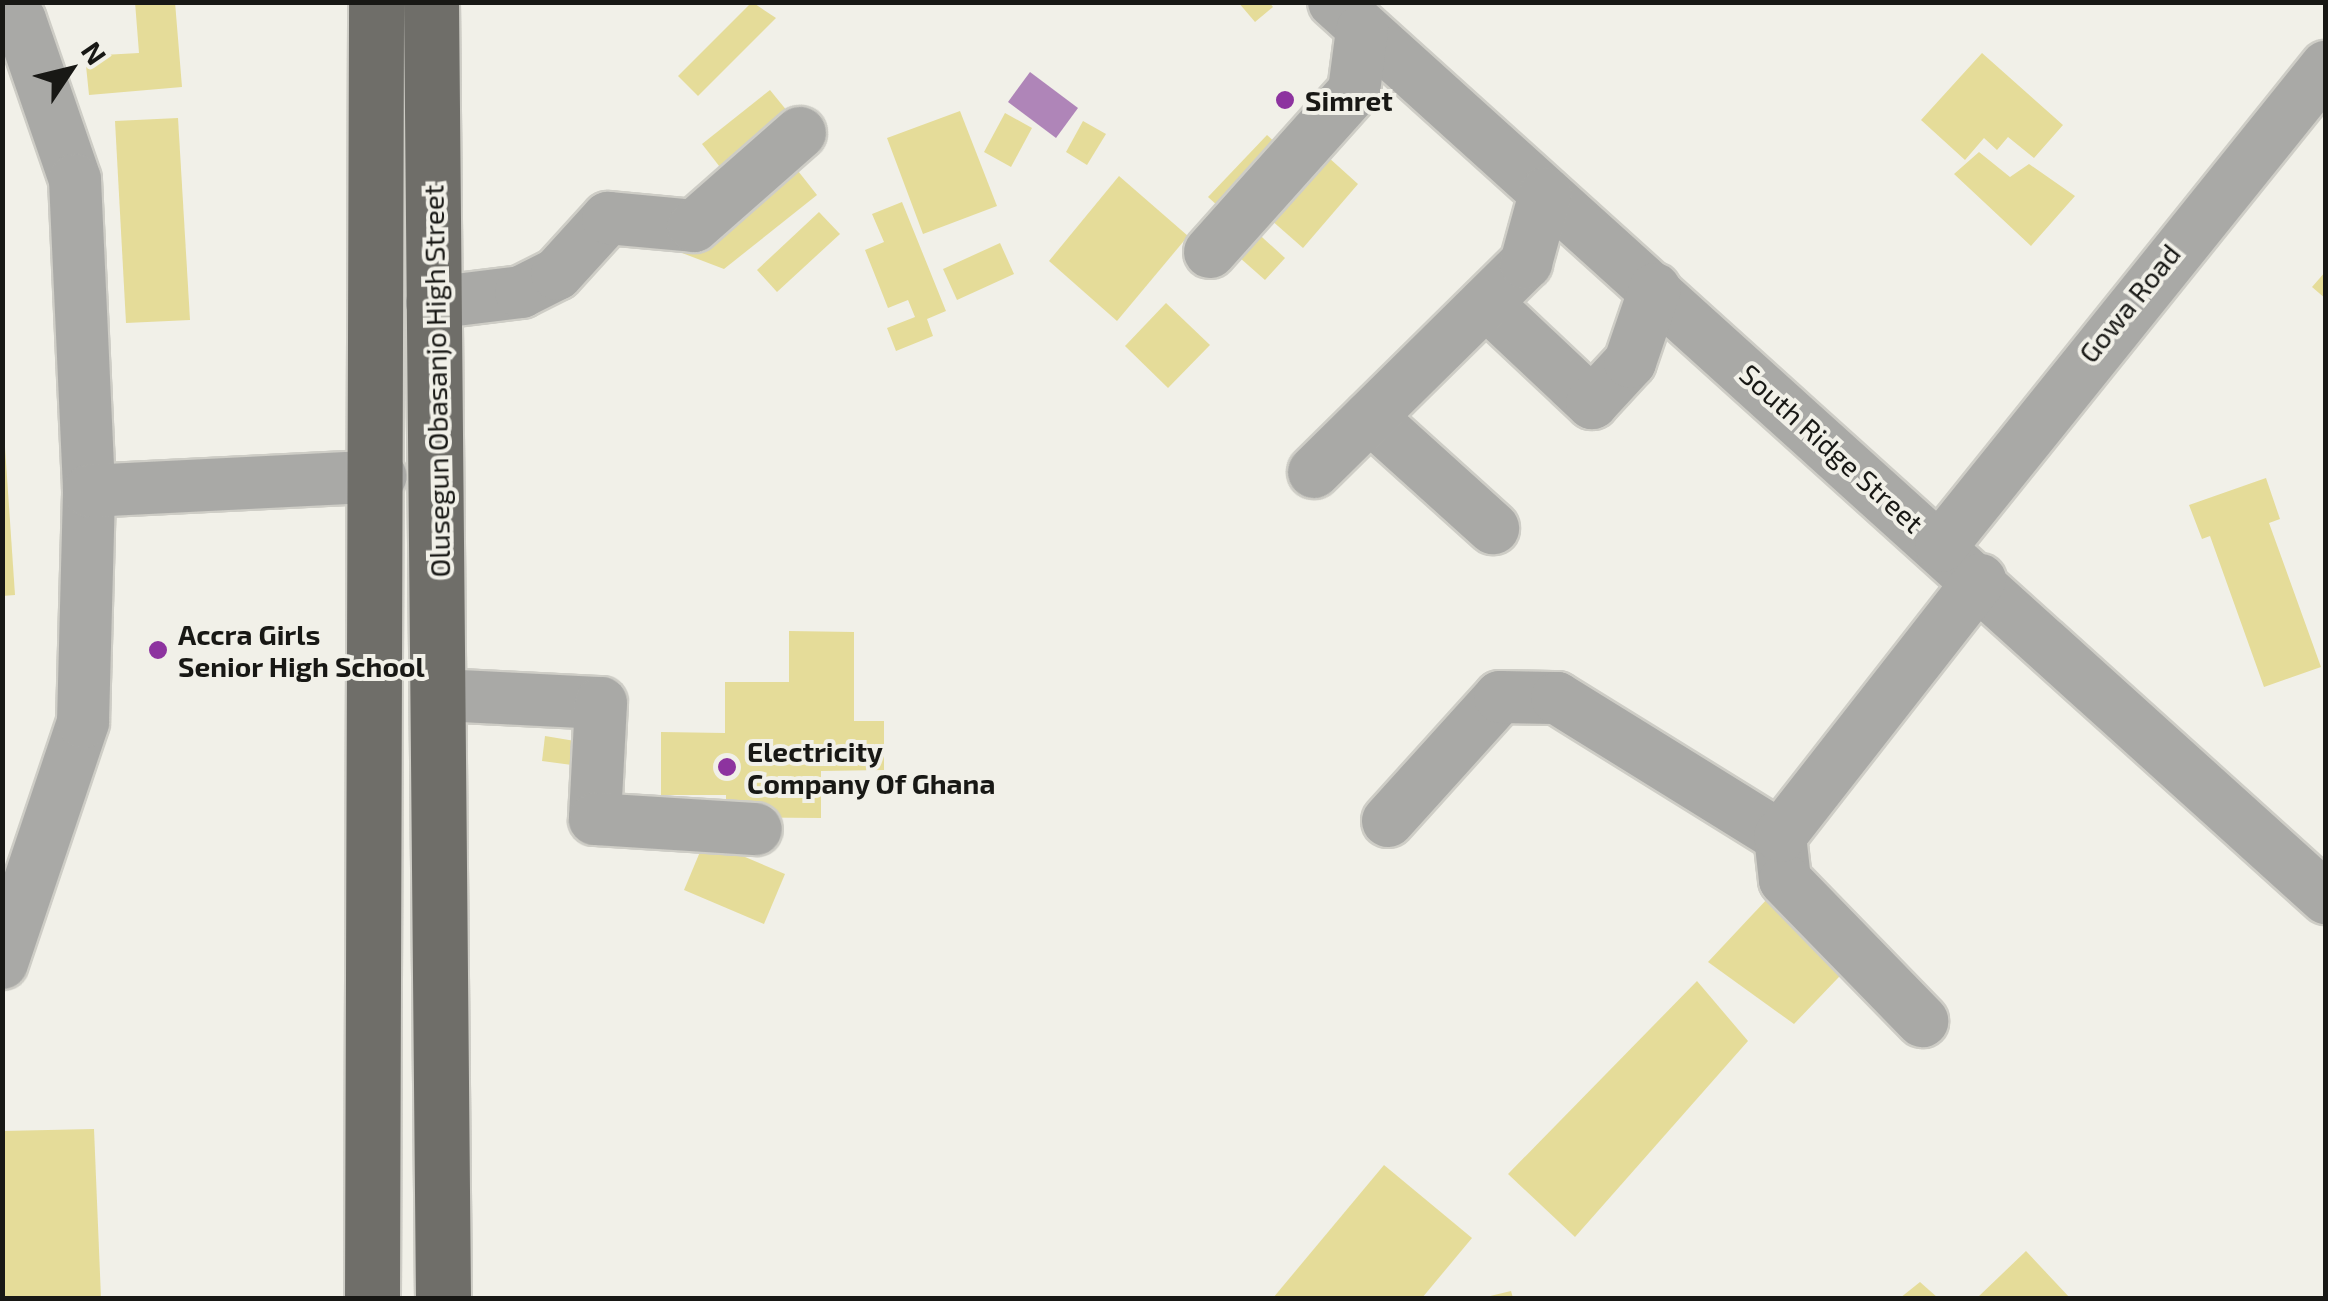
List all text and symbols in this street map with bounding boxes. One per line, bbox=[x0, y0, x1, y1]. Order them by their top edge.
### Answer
north arrow bbox=[20, 20, 120, 120]
text: N bbox=[75, 35, 114, 71]
place label: Simret bbox=[1305, 83, 1393, 117]
marker: Simret bbox=[1274, 89, 1296, 111]
street label: Olusegun Obasanjo High Street bbox=[416, 184, 456, 578]
street label: Gowa Road bbox=[2071, 237, 2187, 369]
street label: South Ridge Street bbox=[1733, 357, 1931, 539]
place label: Accra Girls Senior High School bbox=[178, 617, 425, 683]
marker: Accra Girls Senior High School bbox=[147, 639, 169, 661]
place label: Electricity Company Of Ghana bbox=[747, 734, 996, 800]
marker: Electricity Company Of Ghana bbox=[716, 756, 738, 778]

